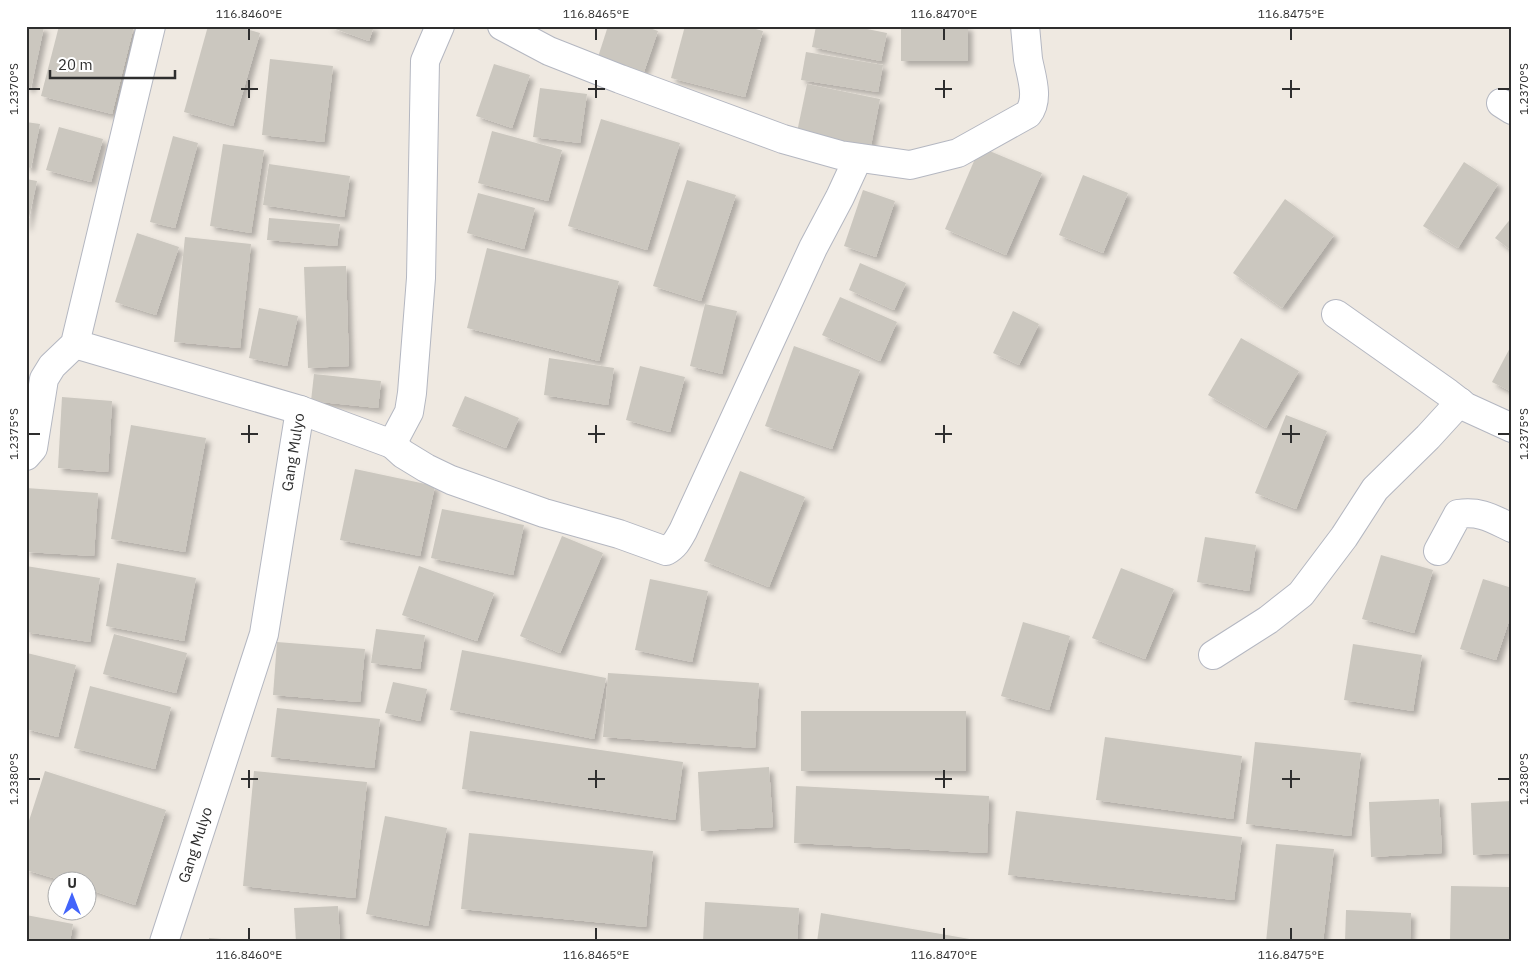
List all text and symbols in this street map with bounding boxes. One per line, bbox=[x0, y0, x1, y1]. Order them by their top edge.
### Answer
text: 116.8460°E bbox=[216, 6, 282, 21]
text: 116.8465°E bbox=[563, 6, 629, 21]
text: 116.8470°E bbox=[911, 6, 977, 21]
text: 116.8475°E bbox=[1258, 6, 1324, 21]
scale bar bbox=[50, 48, 175, 80]
text: 20 m bbox=[58, 55, 93, 74]
text: 1.2370°S bbox=[6, 63, 21, 115]
text: 1.2370°S bbox=[1516, 63, 1531, 115]
text: 1.2375°S bbox=[6, 408, 21, 460]
text: 1.2375°S bbox=[1516, 408, 1531, 460]
street label: Gang Mulyo bbox=[277, 412, 308, 493]
text: 1.2380°S bbox=[6, 753, 21, 805]
text: 1.2380°S bbox=[1516, 753, 1531, 805]
street label: Gang Mulyo bbox=[174, 804, 216, 885]
north arrow bbox=[48, 870, 98, 920]
text: U bbox=[67, 874, 77, 892]
text: 116.8460°E bbox=[216, 947, 282, 962]
text: 116.8465°E bbox=[563, 947, 629, 962]
text: 116.8470°E bbox=[911, 947, 977, 962]
text: 116.8475°E bbox=[1258, 947, 1324, 962]

